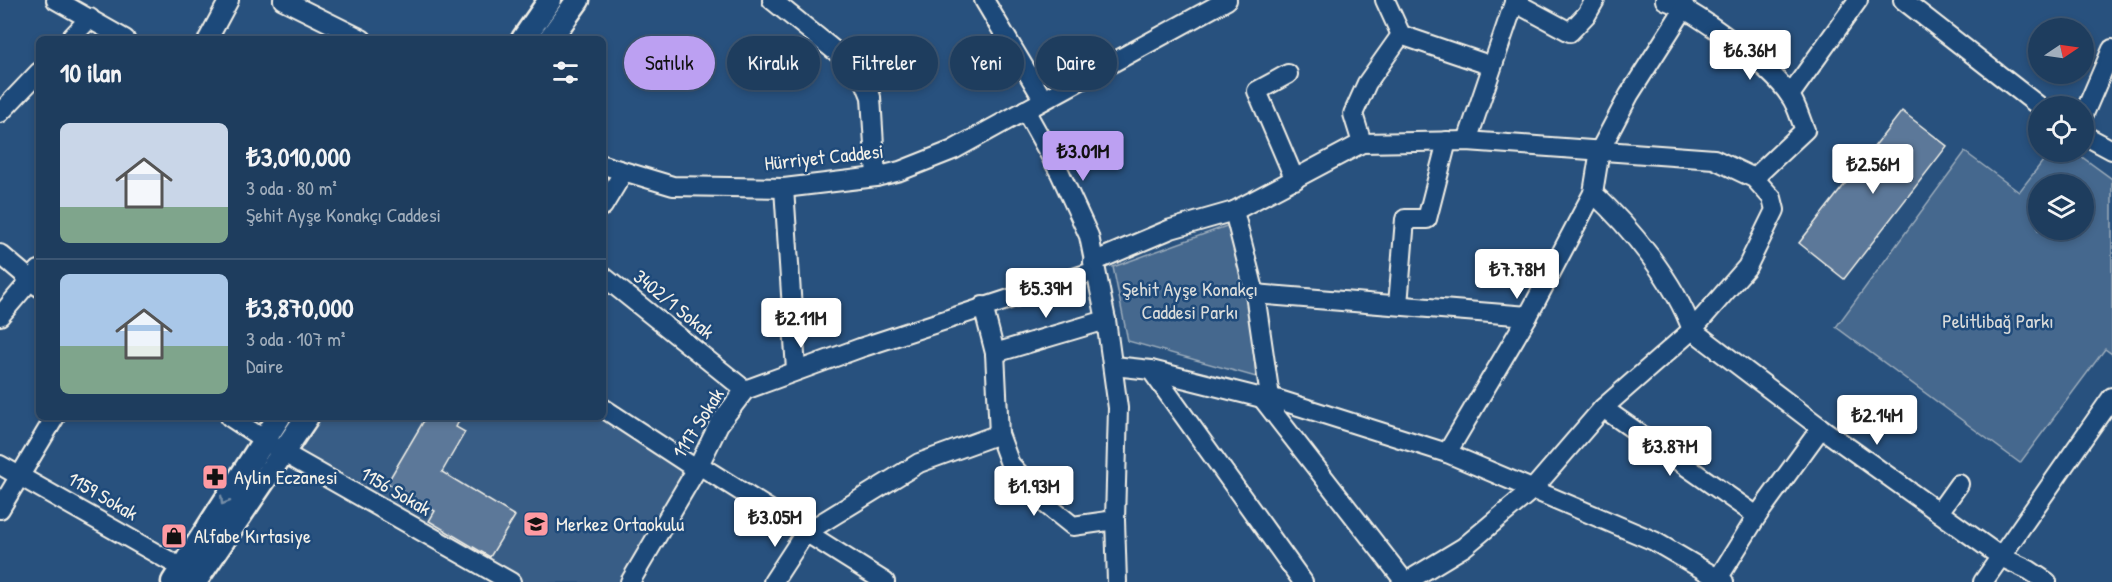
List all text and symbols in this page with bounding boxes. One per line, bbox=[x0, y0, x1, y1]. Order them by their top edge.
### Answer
north arrow bbox=[2028, 18, 2094, 84]
map controls bbox=[2028, 18, 2094, 240]
pin: ₺6.36M bbox=[1701, 30, 1799, 81]
chip: Satılık bbox=[624, 36, 715, 90]
chip: Kiralık bbox=[727, 36, 820, 90]
chip: Filtreler bbox=[832, 36, 938, 90]
chip: Yeni bbox=[950, 36, 1024, 90]
chip: Daire bbox=[1036, 36, 1117, 90]
text: ₺6.36M bbox=[1724, 36, 1776, 63]
text: 10 ilan bbox=[60, 55, 122, 90]
icon: filters bbox=[549, 56, 582, 89]
button: locate bbox=[2028, 96, 2094, 162]
pin: ₺3.01M bbox=[1034, 131, 1132, 182]
street label: Hürriyet Caddesi bbox=[763, 137, 885, 176]
text: ₺3.01M bbox=[1057, 137, 1109, 164]
text: ₺3,010,000 bbox=[246, 139, 351, 174]
pin: ₺2.56M bbox=[1824, 144, 1922, 195]
icon: home bbox=[108, 147, 180, 219]
text: ₺2.56M bbox=[1846, 150, 1900, 177]
text: 3 oda · 80 m² bbox=[246, 174, 337, 201]
button: layers bbox=[2028, 174, 2094, 240]
text: Şehit Ayşe Konakçı Caddesi bbox=[246, 201, 441, 228]
pin: ₺7.78M bbox=[1468, 249, 1566, 300]
text: ₺7.78M bbox=[1489, 255, 1545, 282]
street label: 3402/1 Sokak bbox=[628, 263, 720, 345]
pin: ₺5.39M bbox=[997, 268, 1095, 319]
text: ₺5.39M bbox=[1020, 274, 1072, 301]
park label: Şehit Ayşe Konakçı Caddesi Parkı bbox=[1122, 275, 1258, 325]
text: ₺3,870,000 bbox=[246, 290, 354, 325]
icon: home bbox=[108, 298, 180, 370]
pin: ₺2.11M bbox=[752, 298, 850, 349]
text: ₺2.11M bbox=[775, 304, 827, 331]
park label: Pelitlibağ Parkı bbox=[1942, 307, 2054, 334]
text: 3 oda · 107 m² bbox=[246, 325, 345, 352]
text: Daire bbox=[246, 352, 283, 379]
street label: 1117 Sokak bbox=[665, 383, 730, 463]
pin: ₺2.14M bbox=[1828, 395, 1926, 446]
text: ₺2.14M bbox=[1851, 401, 1903, 428]
pin: ₺3.87M bbox=[1621, 426, 1719, 477]
text: ₺3.87M bbox=[1642, 432, 1698, 459]
street label: 1156 Sokak bbox=[356, 460, 436, 522]
pharmacy icon: Aylin Eczanesi bbox=[200, 462, 230, 492]
place label: Aylin Eczanesi bbox=[234, 463, 338, 490]
street label: 1159 Sokak bbox=[63, 465, 143, 526]
pin: ₺1.93M bbox=[985, 466, 1083, 517]
text: ₺1.93M bbox=[1008, 472, 1060, 499]
one-way arrow bbox=[220, 495, 232, 505]
pin: ₺3.05M bbox=[726, 497, 824, 548]
text: ₺3.05M bbox=[748, 503, 802, 530]
school or university icon: Merkez Ortaokulu bbox=[521, 509, 551, 539]
place label: Merkez Ortaokulu bbox=[556, 510, 684, 537]
shop icon: Alfabe Kırtasiye bbox=[159, 521, 189, 551]
place label: Alfabe Kırtasiye bbox=[194, 522, 311, 549]

